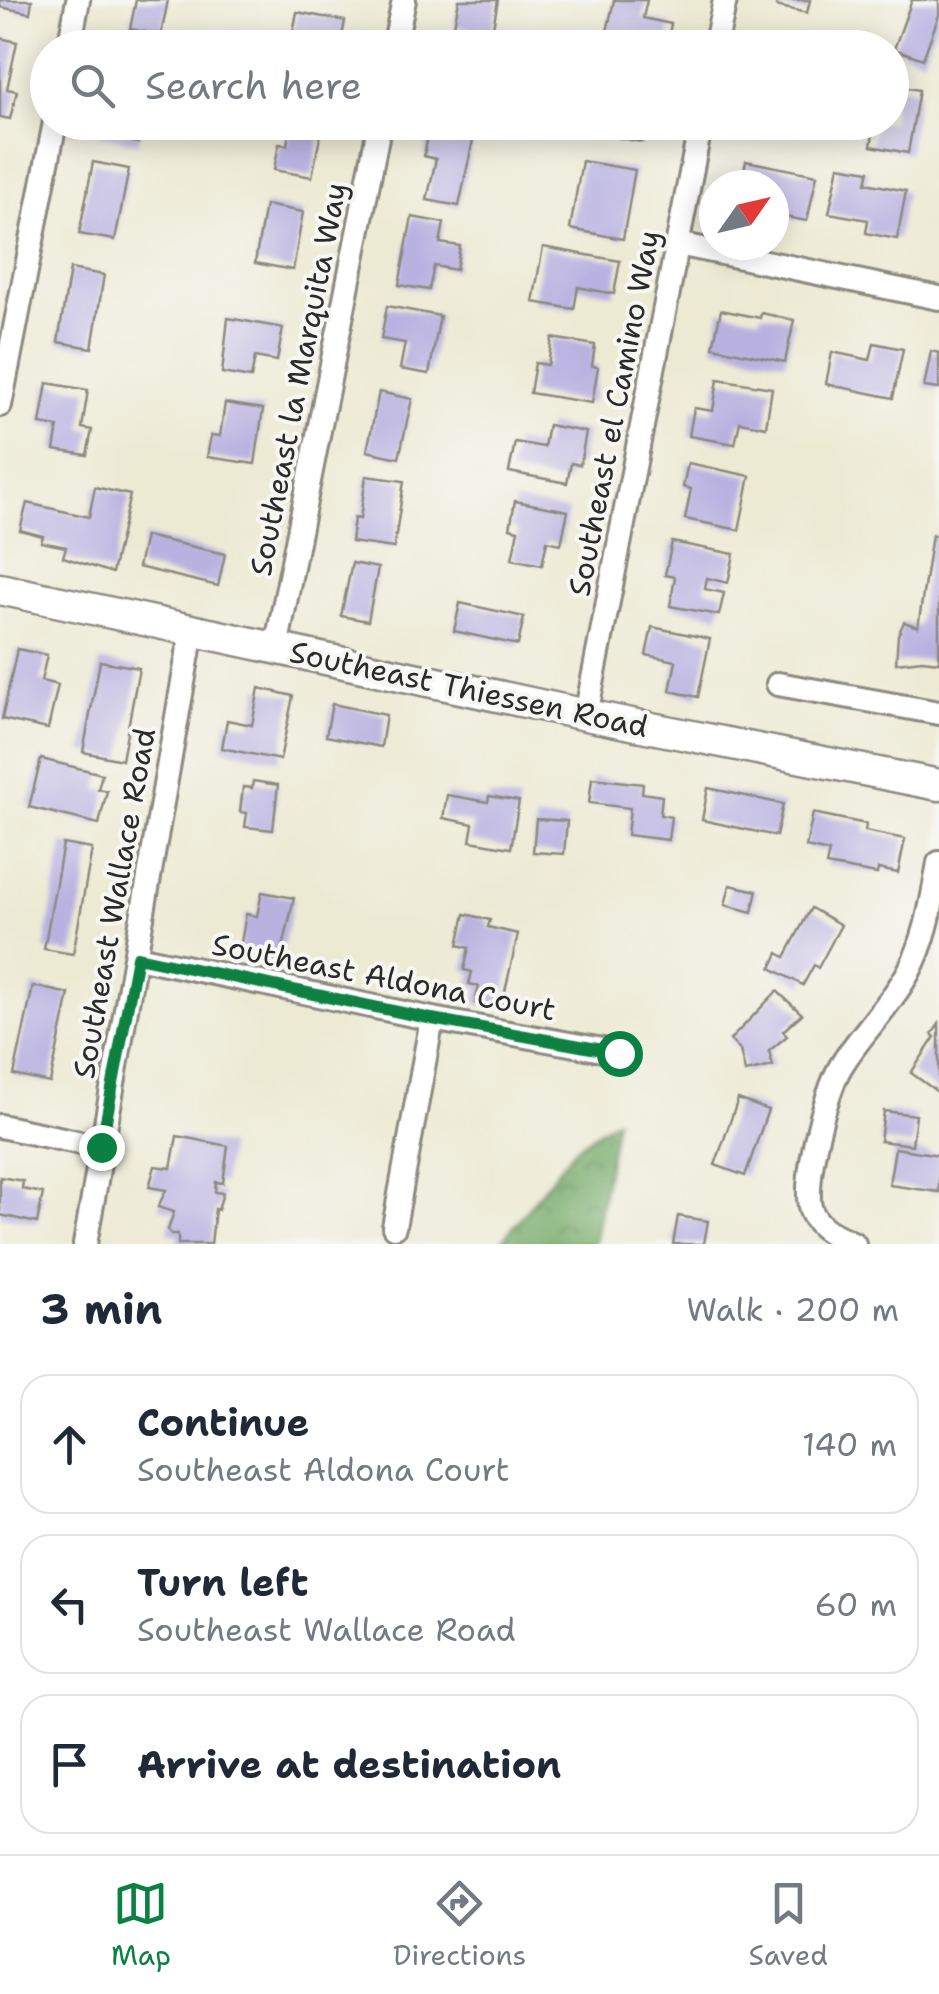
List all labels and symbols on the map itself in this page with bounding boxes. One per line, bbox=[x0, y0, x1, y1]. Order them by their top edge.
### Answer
north arrow bbox=[699, 170, 789, 260]
street label: Southeast la Marquita Way bbox=[240, 179, 356, 579]
street label: Southeast el Camino Way bbox=[558, 227, 670, 599]
street label: Southeast Thiessen Road bbox=[286, 631, 652, 747]
street label: Southeast Wallace Road bbox=[63, 725, 165, 1081]
street label: Southeast Aldona Court bbox=[209, 924, 559, 1030]
route start bbox=[597, 1031, 643, 1077]
route end bbox=[79, 1125, 125, 1171]

